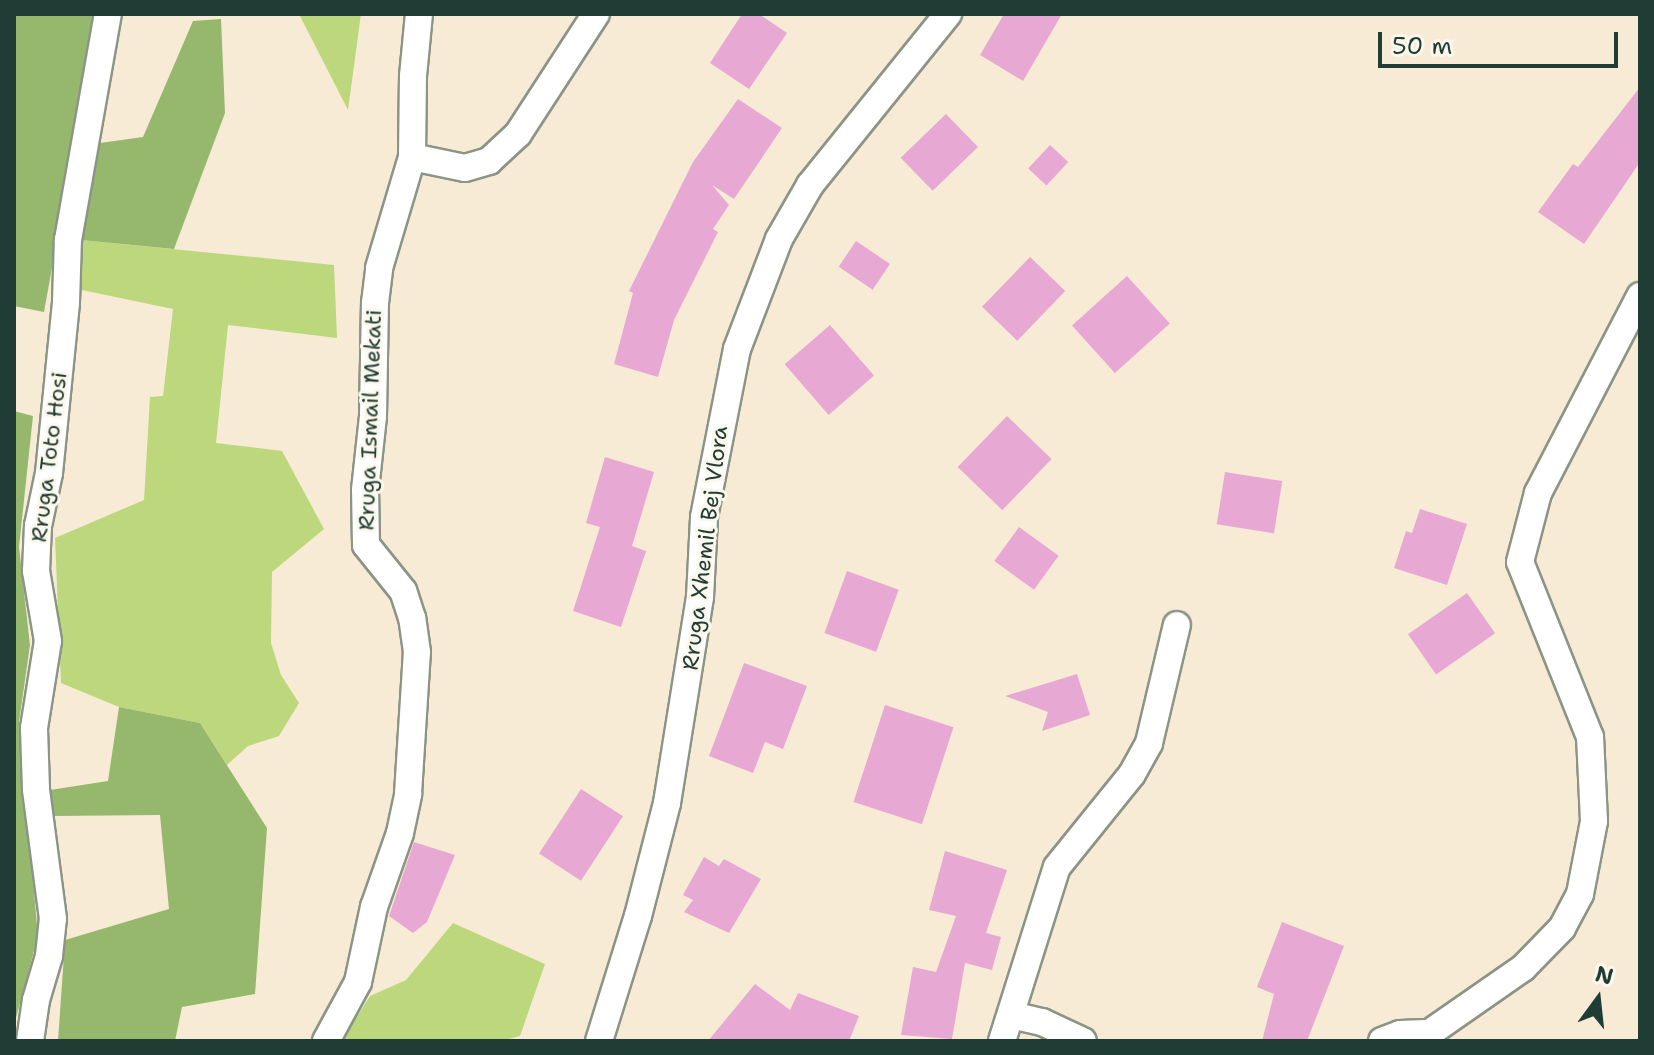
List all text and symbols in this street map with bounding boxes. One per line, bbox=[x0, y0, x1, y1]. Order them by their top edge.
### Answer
scale bar bbox=[1382, 16, 1622, 66]
text: 50 m bbox=[1392, 30, 1452, 62]
street label: Rruga Ismail Mekati bbox=[353, 309, 387, 531]
street label: Rruga Toto Hosi bbox=[25, 370, 73, 544]
street label: Rruga Xhemil Bej Vlora bbox=[677, 424, 733, 672]
north arrow bbox=[1558, 959, 1638, 1039]
text: N bbox=[1592, 959, 1617, 992]

